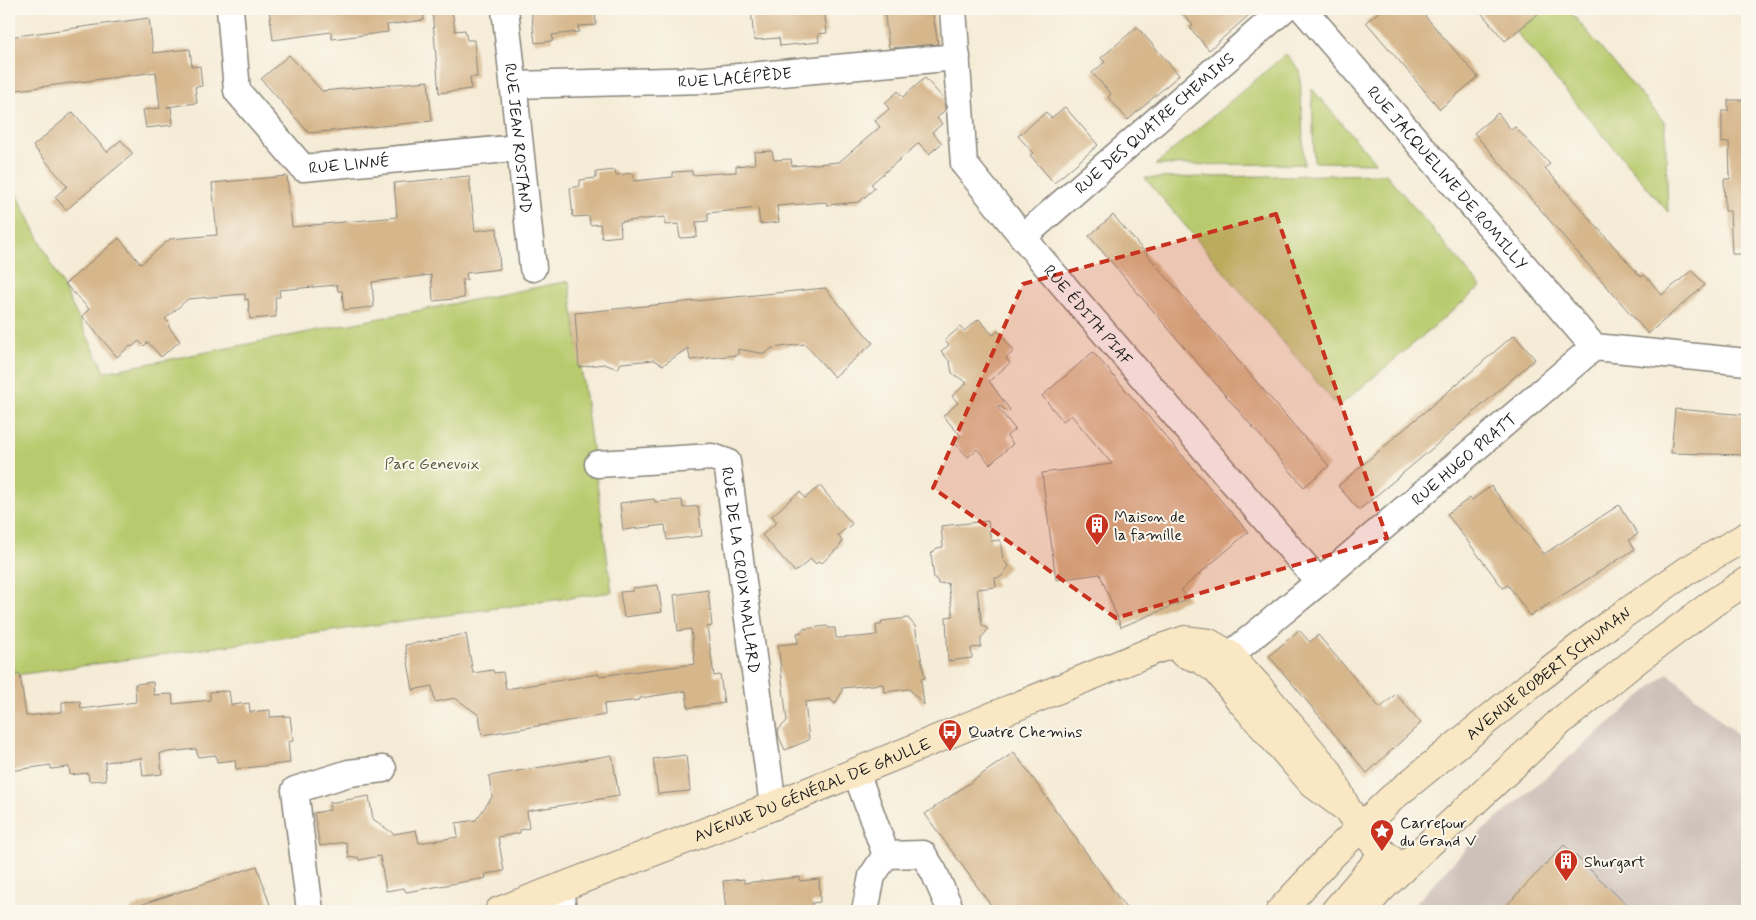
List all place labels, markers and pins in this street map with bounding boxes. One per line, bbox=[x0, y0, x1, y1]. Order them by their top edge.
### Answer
place label: Maison de la famille bbox=[1114, 507, 1186, 546]
building icon: Maison de la famille bbox=[1084, 512, 1110, 546]
bus stop icon: Quatre Chemins bbox=[937, 718, 963, 752]
place label: Quatre Chemins bbox=[968, 722, 1082, 743]
place label: Carrefour du Grand V bbox=[1400, 813, 1477, 852]
place icon: Carrefour du Grand V bbox=[1369, 818, 1395, 852]
building icon: Shurgart bbox=[1553, 848, 1579, 882]
place label: Shurgart bbox=[1584, 852, 1646, 873]

